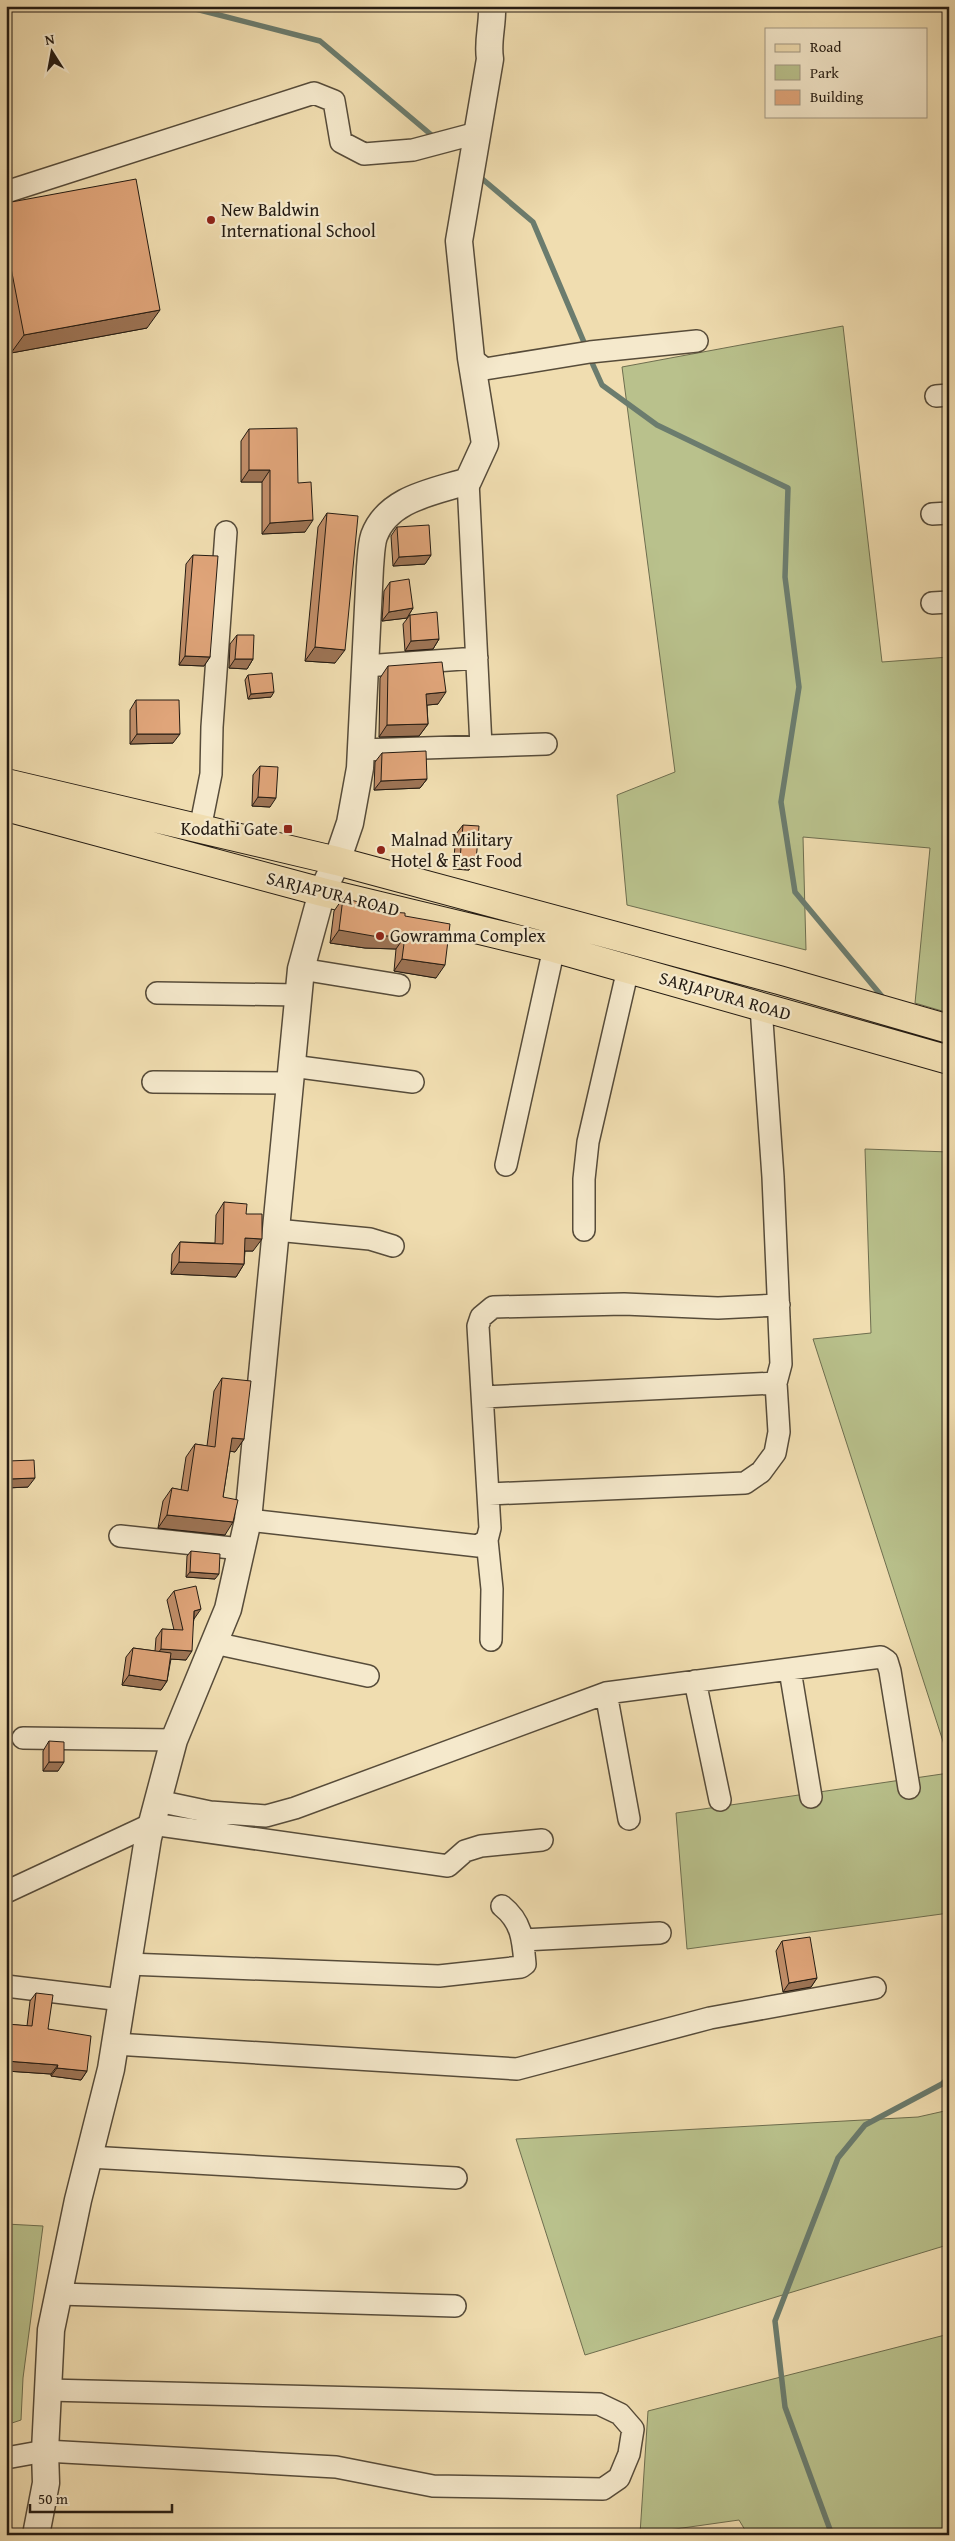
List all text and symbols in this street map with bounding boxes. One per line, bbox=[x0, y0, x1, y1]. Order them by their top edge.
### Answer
north arrow bbox=[28, 28, 78, 78]
text: N bbox=[43, 28, 57, 50]
legend bbox=[765, 28, 928, 118]
text: Road bbox=[810, 36, 841, 57]
text: Park bbox=[810, 62, 839, 83]
text: Building bbox=[810, 86, 864, 107]
place label: New Baldwin International School bbox=[221, 196, 376, 244]
marker: New Baldwin International School bbox=[205, 214, 217, 226]
place label: Kodathi Gate bbox=[181, 815, 278, 842]
marker: Kodathi Gate bbox=[282, 823, 294, 835]
place label: Malnad Military Hotel & Fast Food bbox=[391, 826, 523, 874]
marker: Malnad Military Hotel & Fast Food bbox=[375, 844, 387, 856]
street label: SARJAPURA ROAD bbox=[264, 864, 402, 923]
place label: Gowramma Complex bbox=[390, 922, 547, 949]
marker: Gowramma Complex bbox=[374, 930, 386, 942]
street label: SARJAPURA ROAD bbox=[656, 964, 794, 1027]
scale bar bbox=[30, 2481, 172, 2513]
text: 50 m bbox=[38, 2488, 69, 2509]

